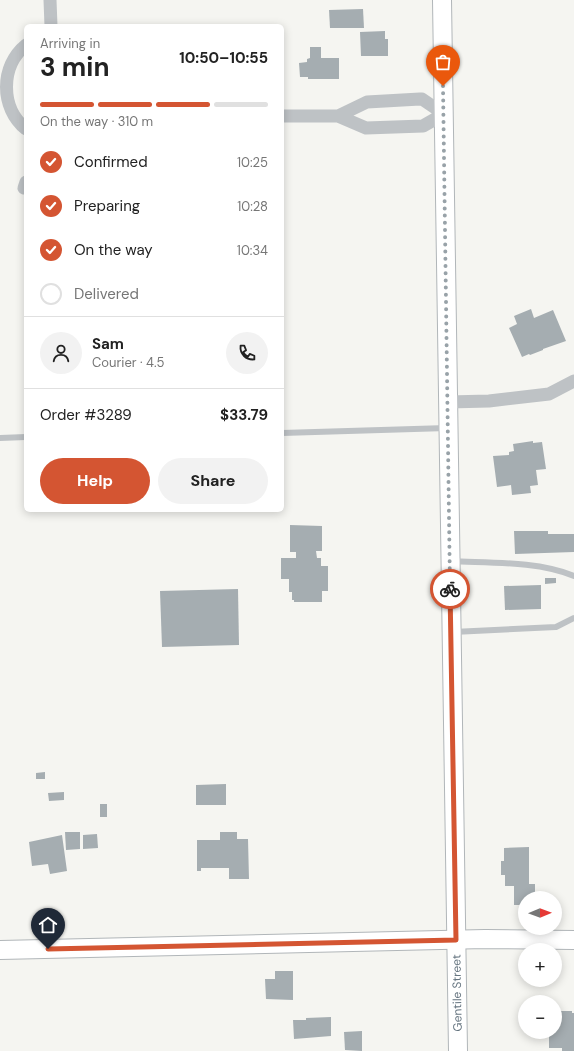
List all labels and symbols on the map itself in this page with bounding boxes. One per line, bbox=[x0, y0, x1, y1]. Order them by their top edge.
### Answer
pin bbox=[426, 45, 460, 86]
courier bbox=[430, 569, 470, 609]
north arrow bbox=[518, 891, 562, 935]
pin bbox=[31, 908, 65, 949]
street label: Gentile Street bbox=[448, 954, 466, 1032]

